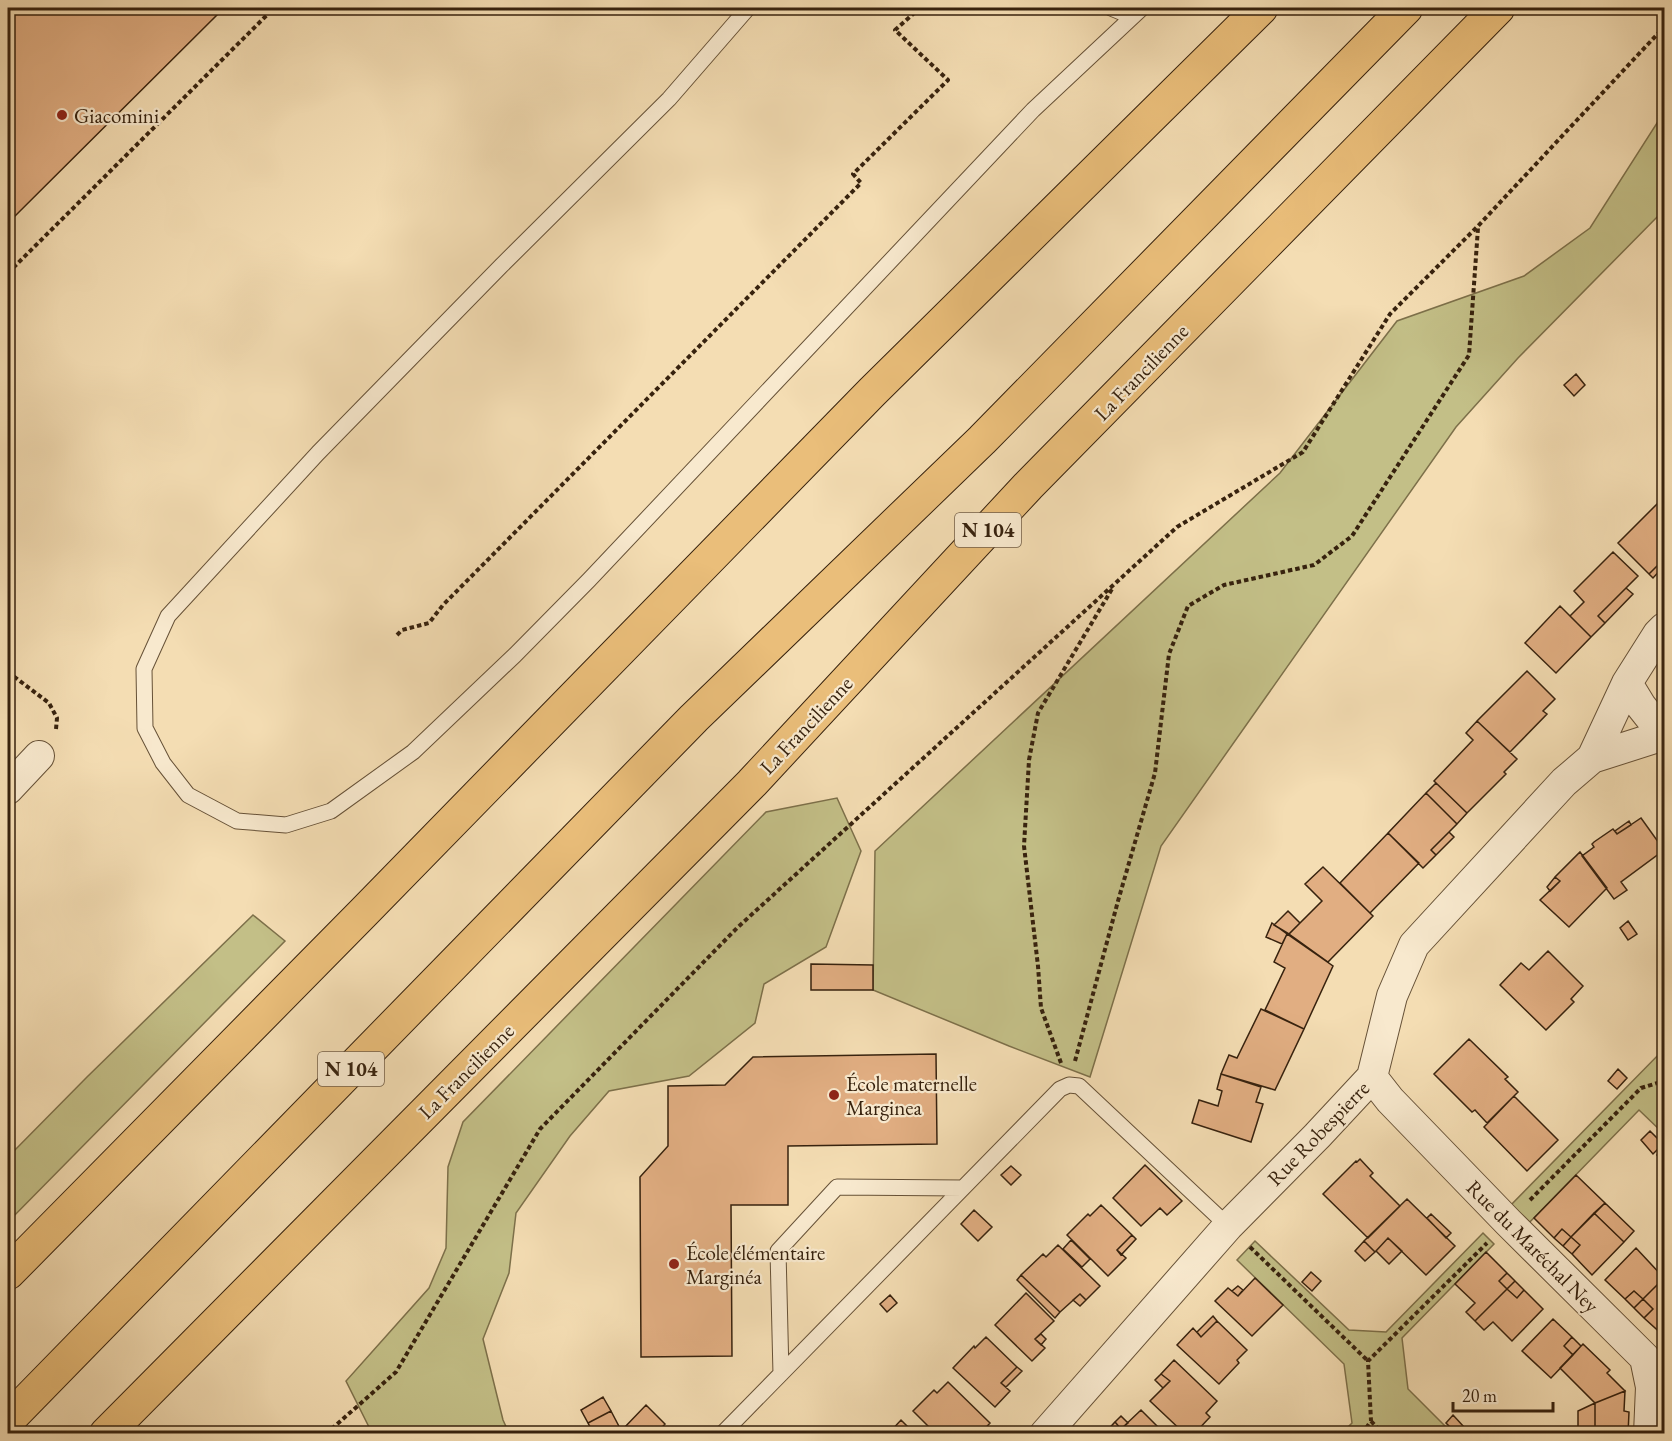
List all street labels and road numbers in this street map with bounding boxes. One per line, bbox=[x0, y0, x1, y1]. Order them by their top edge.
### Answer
street label: La Francilienne bbox=[1088, 318, 1194, 426]
road number: N 104 bbox=[955, 513, 1021, 547]
street label: La Francilienne bbox=[754, 670, 858, 780]
street label: La Francilienne bbox=[412, 1017, 520, 1125]
road number: N 104 bbox=[318, 1052, 384, 1086]
street label: Rue Robespierre bbox=[1261, 1075, 1375, 1191]
street label: Rue du Maréchal Ney bbox=[1461, 1174, 1606, 1319]

